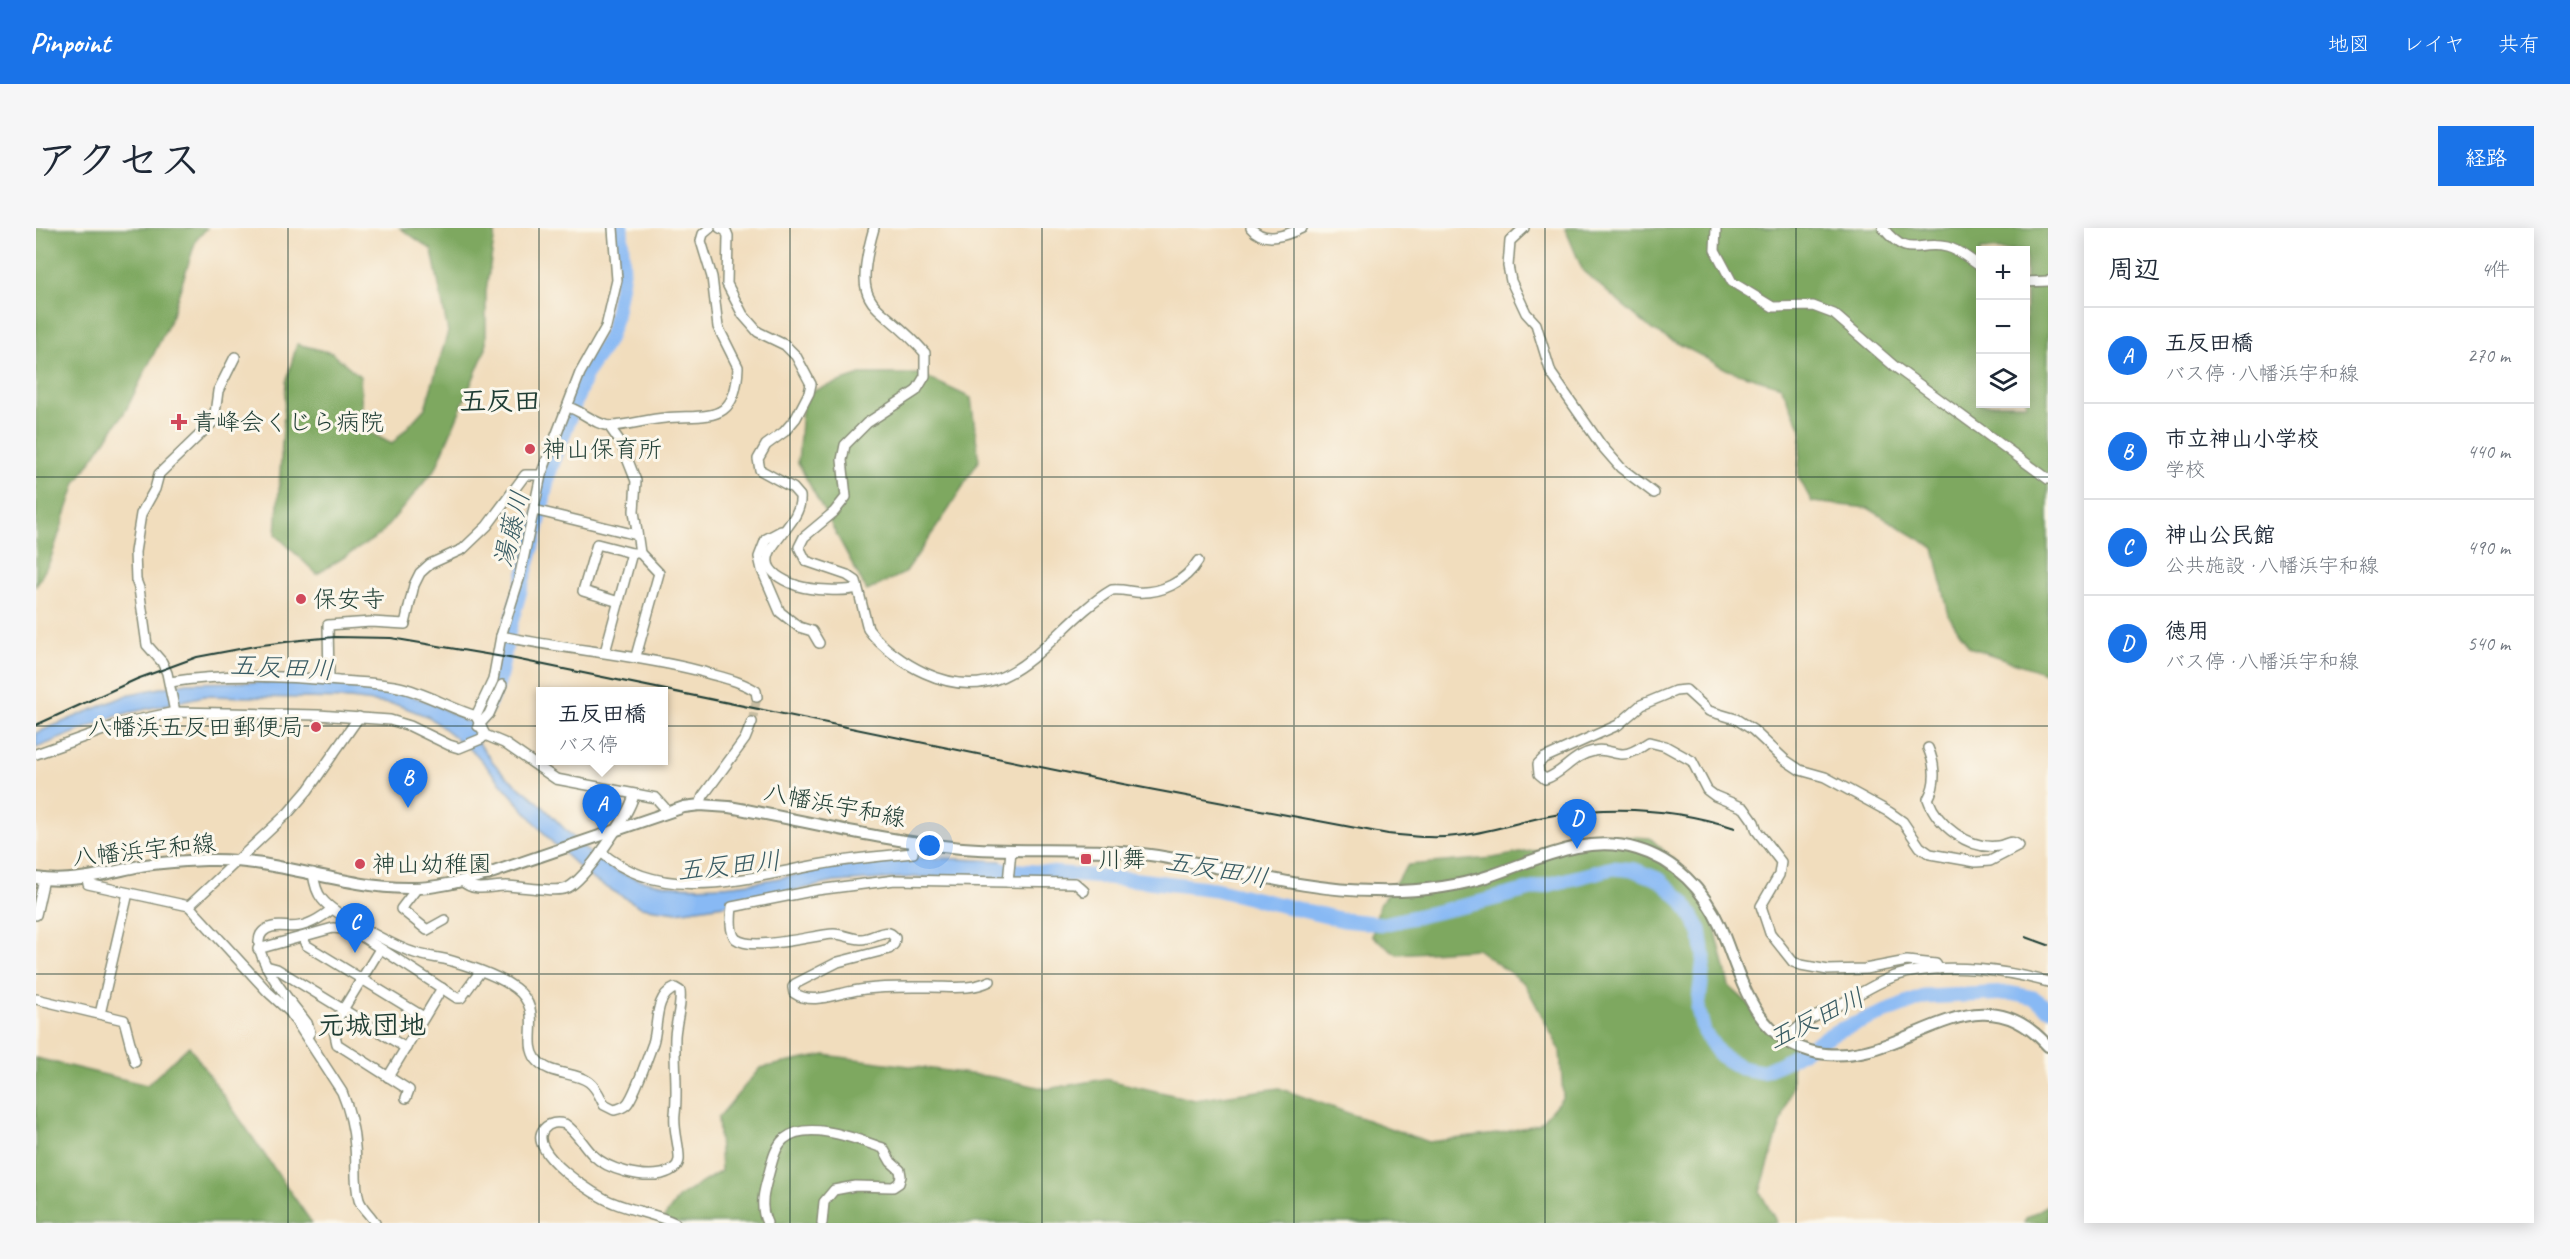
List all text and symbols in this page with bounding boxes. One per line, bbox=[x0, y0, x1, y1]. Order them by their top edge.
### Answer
text: Pinpoint bbox=[30, 25, 110, 60]
text: 地図 bbox=[2328, 31, 2370, 57]
text: レイヤ bbox=[2403, 31, 2465, 57]
text: 共有 bbox=[2498, 31, 2540, 57]
button: 経路 bbox=[2438, 126, 2534, 186]
text: アクセス bbox=[36, 134, 201, 187]
map controls bbox=[1976, 246, 2030, 408]
button: + bbox=[1976, 246, 2030, 300]
text: 周辺 bbox=[2108, 253, 2160, 286]
text: 4件 bbox=[2481, 257, 2510, 282]
button: − bbox=[1976, 300, 2030, 354]
text: 五反田橋 bbox=[2165, 329, 2253, 357]
text: A bbox=[2122, 343, 2133, 368]
text: 270 m bbox=[2467, 343, 2510, 368]
button: layers bbox=[1976, 354, 2030, 408]
text: バス停 · 八幡浜宇和線 bbox=[2165, 361, 2358, 386]
district label: 五反田 bbox=[460, 384, 541, 418]
place label: 青峰会くじら病院 bbox=[192, 407, 384, 437]
marker: 青峰会くじら病院 bbox=[170, 413, 188, 431]
text: 市立神山小学校 bbox=[2165, 425, 2319, 453]
place label: 神山保育所 bbox=[542, 434, 662, 464]
text: B bbox=[2122, 439, 2133, 464]
text: 440 m bbox=[2467, 439, 2510, 464]
marker: 神山保育所 bbox=[523, 442, 537, 456]
text: 学校 bbox=[2165, 457, 2205, 482]
water label: 湯藤川 bbox=[486, 487, 537, 571]
text: 神山公民館 bbox=[2165, 521, 2275, 549]
text: C bbox=[2123, 535, 2132, 560]
text: 490 m bbox=[2467, 535, 2510, 560]
text: 公共施設 · 八幡浜宇和線 bbox=[2165, 553, 2378, 578]
place label: 保安寺 bbox=[313, 584, 385, 614]
marker: 保安寺 bbox=[294, 592, 308, 606]
text: 徳用 bbox=[2165, 617, 2209, 645]
text: D bbox=[2122, 631, 2133, 656]
text: 540 m bbox=[2467, 631, 2510, 656]
water label: 五反田川 bbox=[229, 648, 335, 687]
text: バス停 · 八幡浜宇和線 bbox=[2165, 649, 2358, 674]
popup bbox=[536, 687, 668, 765]
text: 五反田橋 bbox=[558, 700, 646, 728]
place label: 八幡浜五反田郵便局 bbox=[88, 712, 304, 742]
marker: 八幡浜五反田郵便局 bbox=[309, 720, 323, 734]
text: バス停 bbox=[558, 732, 618, 757]
pin: B bbox=[388, 758, 428, 808]
street label: 八幡浜宇和線 bbox=[761, 777, 909, 833]
pin: A bbox=[582, 784, 622, 834]
pin: D bbox=[1558, 800, 1596, 849]
street label: 八幡浜宇和線 bbox=[71, 828, 217, 872]
your location bbox=[915, 831, 944, 860]
water label: 五反田川 bbox=[676, 844, 782, 887]
place label: 川舞 bbox=[1098, 844, 1146, 874]
water label: 五反田川 bbox=[1163, 844, 1271, 895]
place label: 神山幼稚園 bbox=[372, 849, 492, 879]
marker: 川舞 bbox=[1079, 852, 1093, 866]
marker: 神山幼稚園 bbox=[353, 857, 367, 871]
pin: C bbox=[336, 904, 374, 953]
water label: 五反田川 bbox=[1762, 981, 1870, 1056]
district label: 元城団地 bbox=[318, 1008, 426, 1042]

